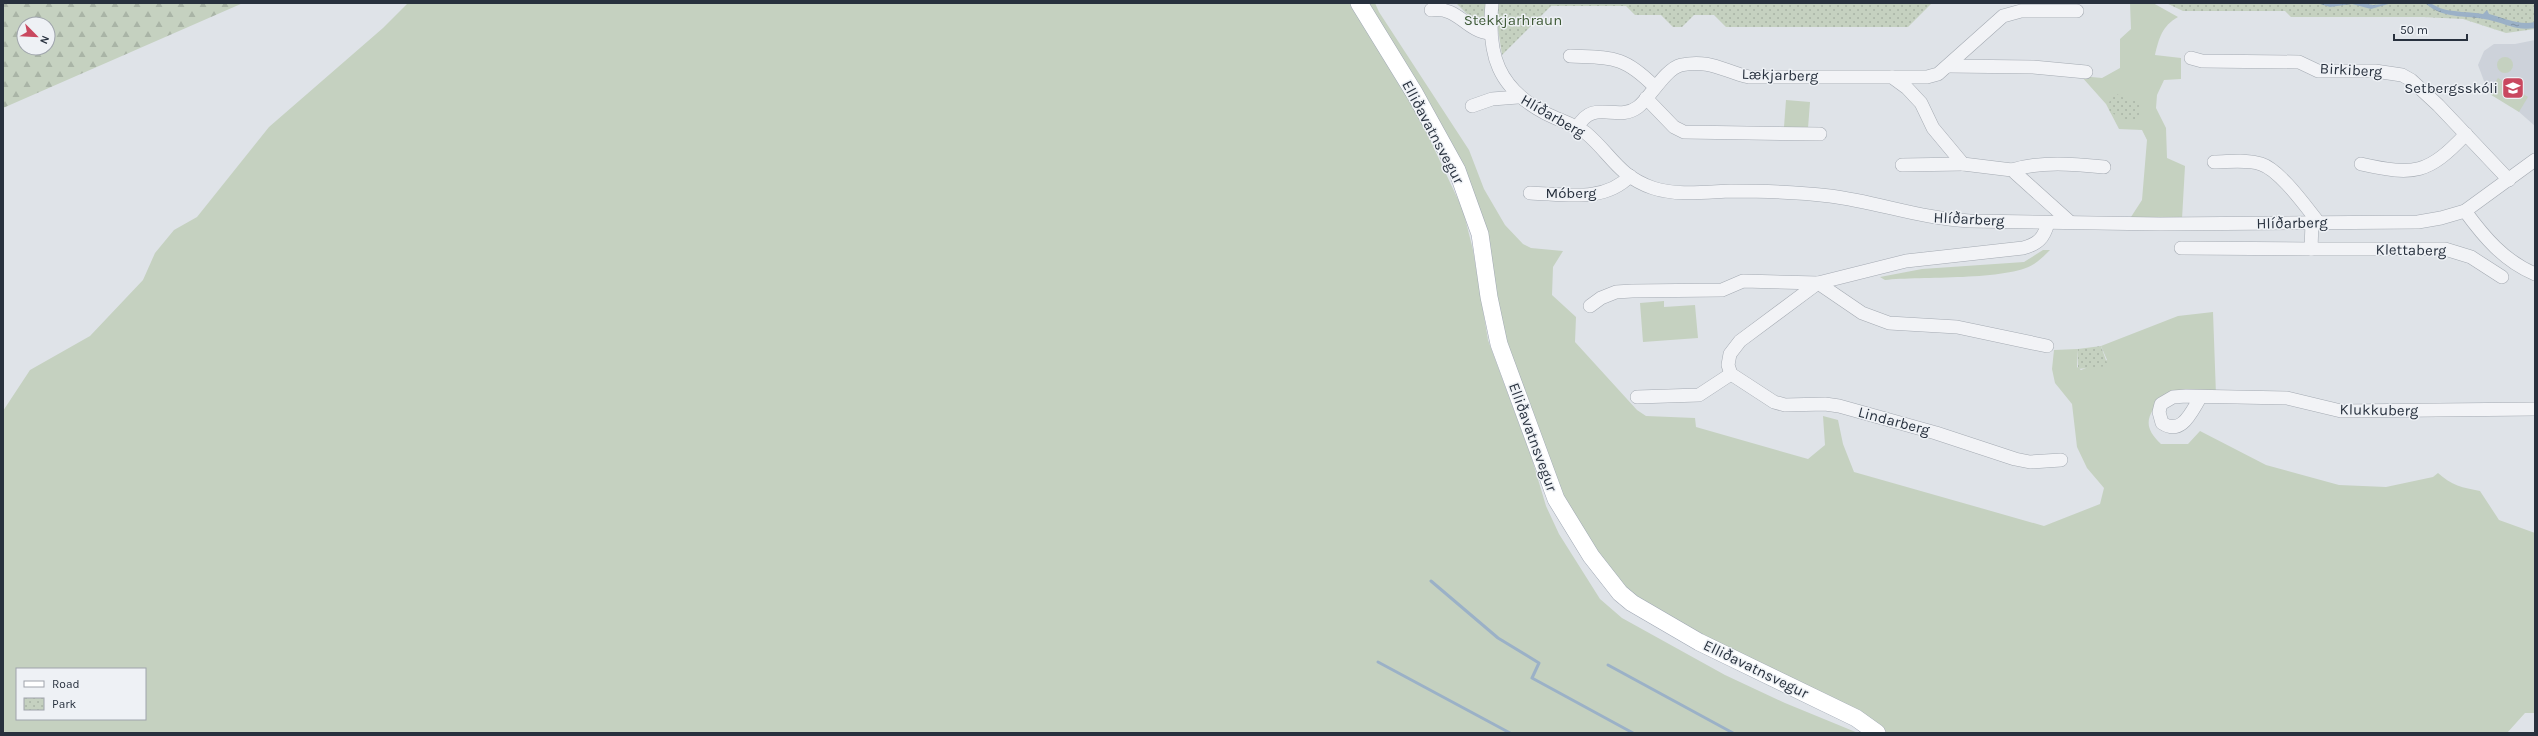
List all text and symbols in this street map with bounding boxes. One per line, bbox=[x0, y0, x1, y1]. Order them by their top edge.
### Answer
park label: Stekkjarhraun bbox=[1464, 11, 1562, 29]
north arrow bbox=[16, 16, 56, 56]
scale bar bbox=[2394, 16, 2467, 42]
text: 50 m bbox=[2400, 23, 2428, 37]
text: N bbox=[37, 34, 52, 46]
street label: Birkiberg bbox=[2319, 59, 2383, 81]
street label: Lækjarberg bbox=[1741, 65, 1819, 85]
school or university icon: Setbergsskóli bbox=[2500, 75, 2526, 101]
street label: Elliðavatnsvegur bbox=[1398, 77, 1468, 187]
place label: Setbergsskóli bbox=[2404, 79, 2498, 97]
street label: Hlíðarberg bbox=[1518, 90, 1589, 142]
street label: Móberg bbox=[1545, 184, 1597, 202]
street label: Hlíðarberg bbox=[1933, 208, 2005, 230]
street label: Hlíðarberg bbox=[2256, 213, 2328, 233]
street label: Klettaberg bbox=[2375, 240, 2447, 260]
street label: Elliðavatnsvegur bbox=[1505, 380, 1561, 494]
street label: Klukkuberg bbox=[2340, 400, 2419, 420]
street label: Lindarberg bbox=[1856, 403, 1932, 439]
street label: Elliðavatnsvegur bbox=[1701, 636, 1812, 702]
legend bbox=[16, 668, 146, 720]
text: Road bbox=[52, 677, 80, 691]
text: Park bbox=[52, 697, 77, 711]

